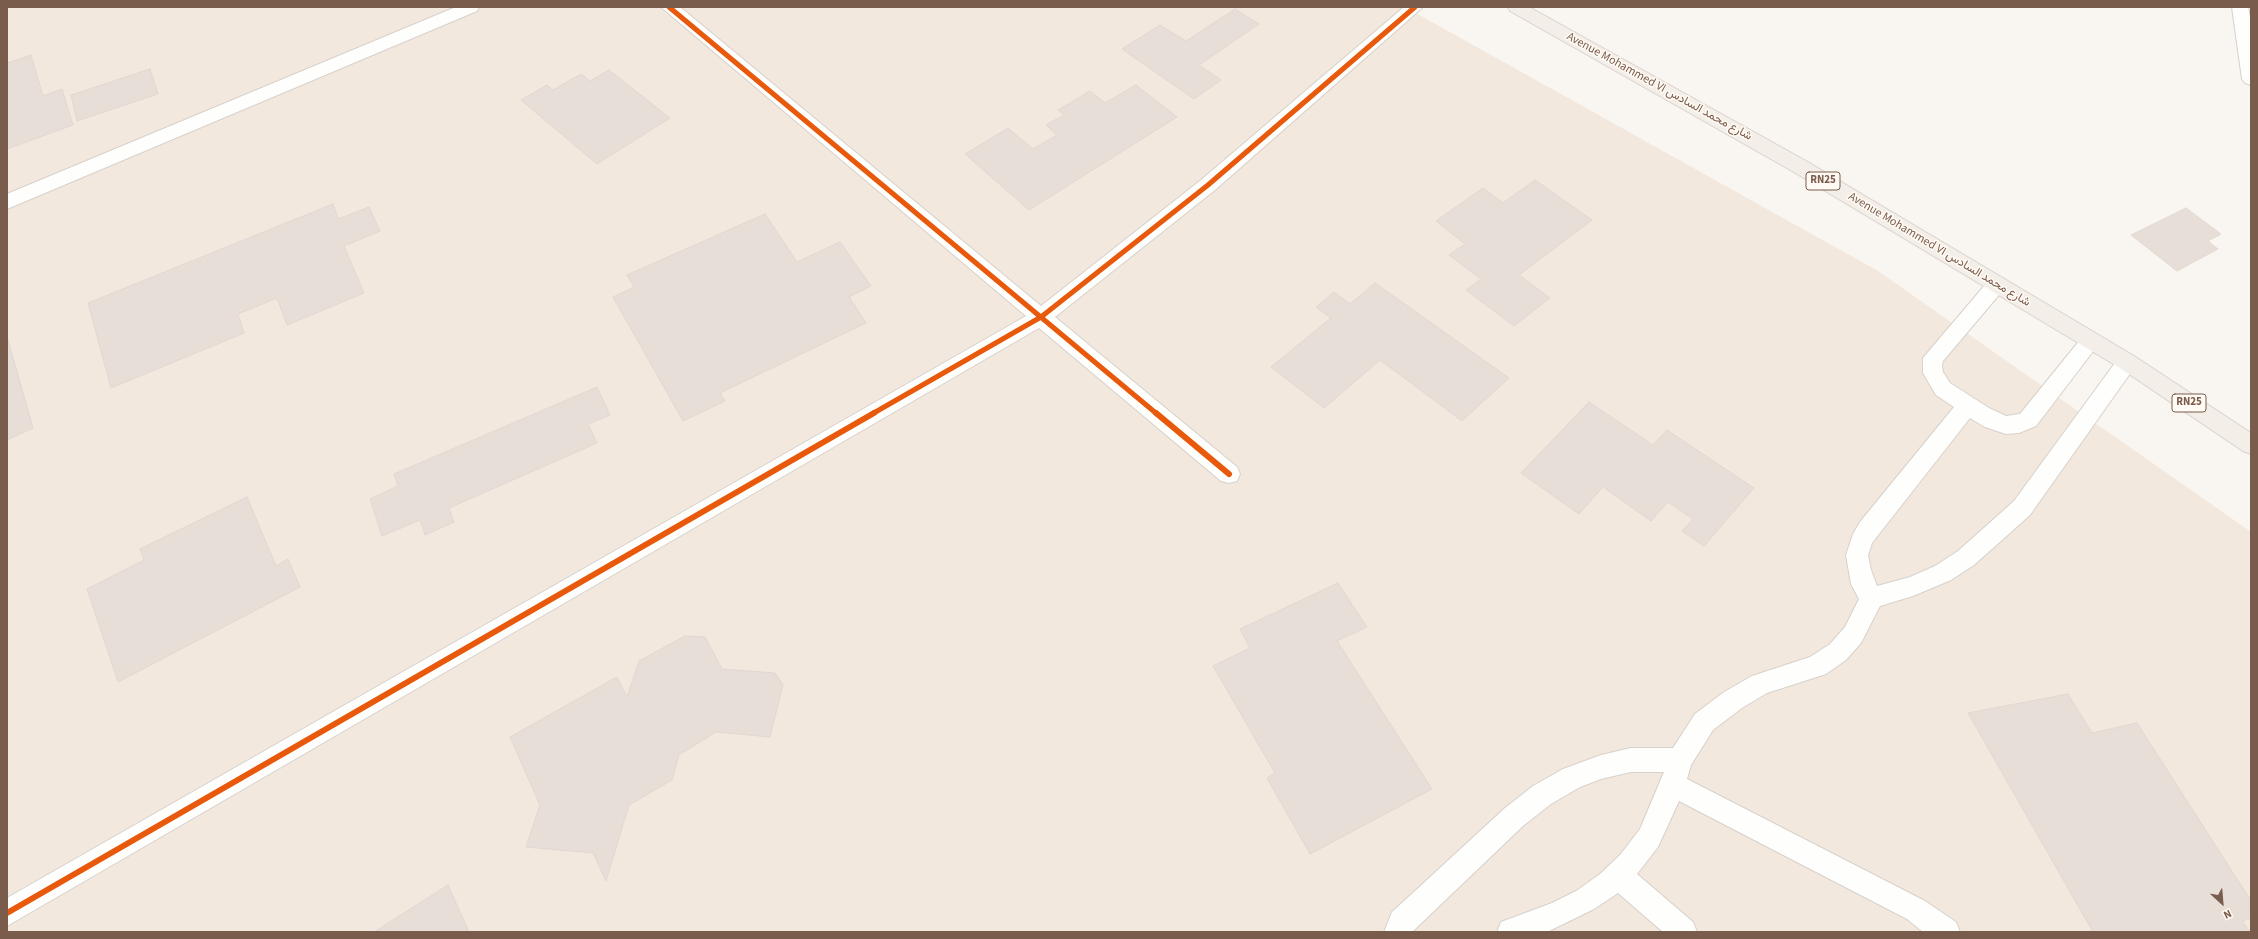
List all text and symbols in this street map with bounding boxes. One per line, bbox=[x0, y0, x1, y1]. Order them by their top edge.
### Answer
street label: Avenue Mohammed VI شارع محمد السادس bbox=[1564, 30, 1754, 144]
road number: RN25 bbox=[1806, 172, 1840, 190]
street label: Avenue Mohammed VI شارع محمد السادس bbox=[1845, 190, 2033, 310]
road number: RN25 bbox=[2172, 394, 2206, 412]
north arrow bbox=[2202, 883, 2242, 923]
text: N bbox=[2221, 906, 2234, 923]

